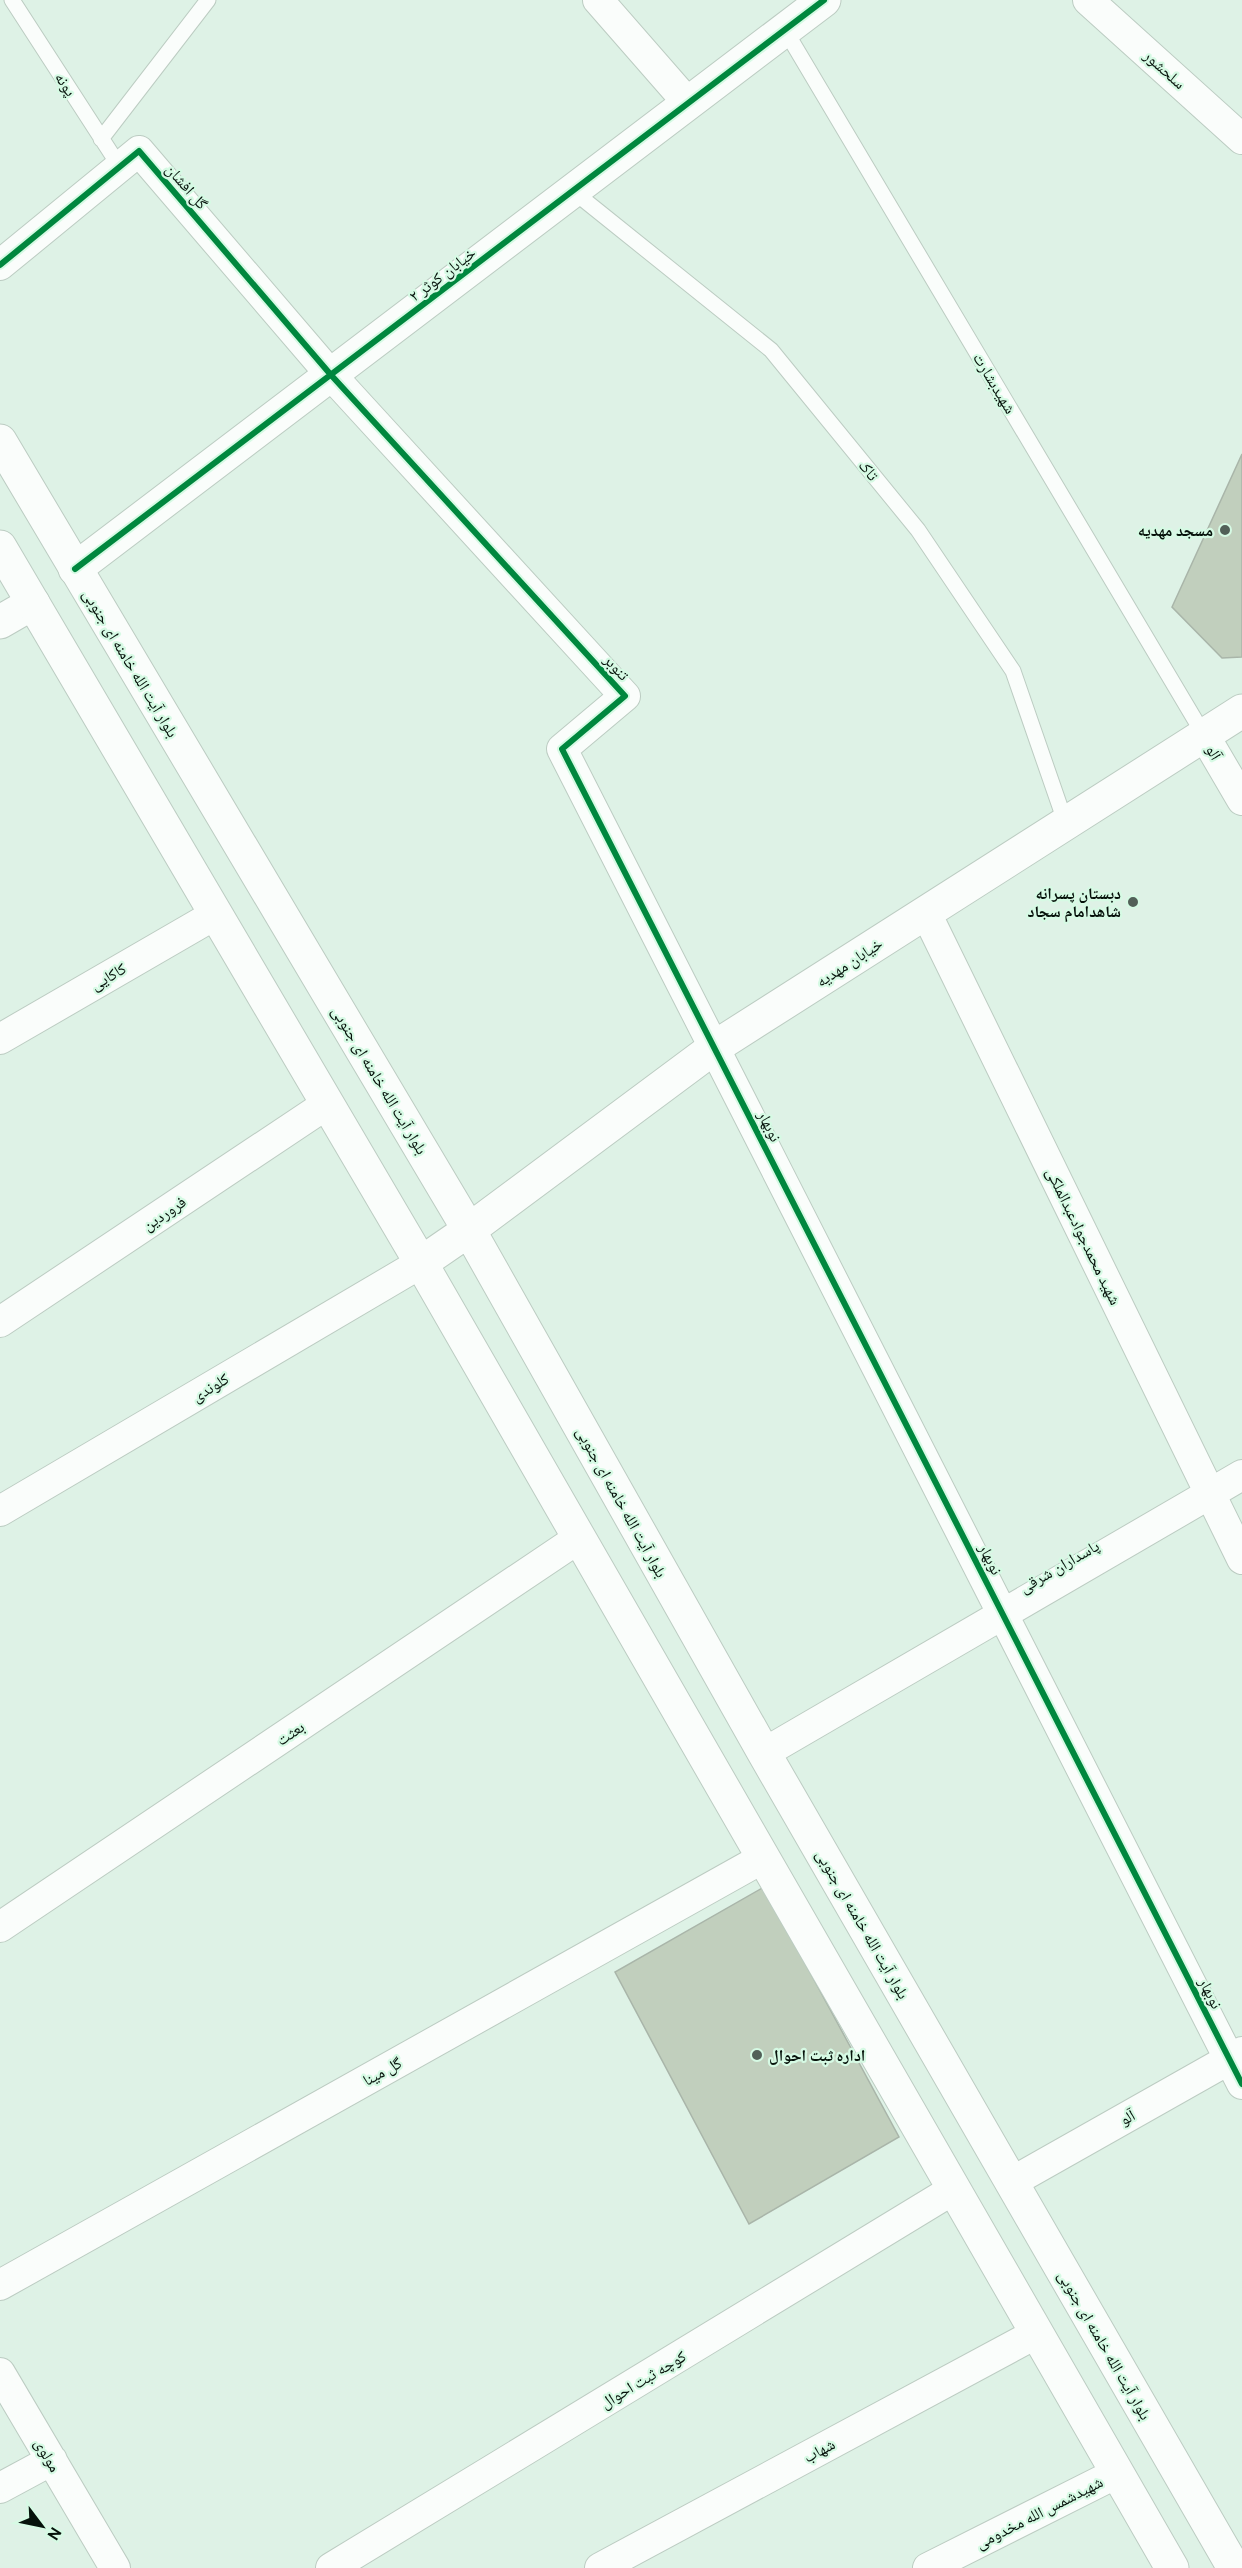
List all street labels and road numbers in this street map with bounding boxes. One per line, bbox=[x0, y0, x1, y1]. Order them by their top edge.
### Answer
street label: سلحشور bbox=[1139, 45, 1189, 93]
street label: پونه bbox=[51, 69, 80, 100]
street label: گل افشان bbox=[161, 160, 212, 214]
street label: خیابان کوثر ۲ bbox=[405, 243, 480, 306]
street label: شهیدبشارت bbox=[969, 349, 1020, 417]
street label: تاک bbox=[855, 456, 883, 485]
street label: بلوار آیت الله خامنه ای جنوبی bbox=[78, 586, 182, 741]
street label: تنوبر bbox=[599, 650, 633, 685]
street label: آلو bbox=[1202, 741, 1226, 764]
street label: خیابان مهدیه bbox=[813, 934, 886, 992]
street label: کاکایی bbox=[87, 959, 130, 995]
street label: بلوار آیت الله خامنه ای جنوبی bbox=[327, 1003, 431, 1158]
street label: نوبهار bbox=[753, 1106, 785, 1145]
street label: شهید محمدجوادعبدالملکی bbox=[1041, 1165, 1125, 1308]
street label: فروردین bbox=[139, 1192, 190, 1236]
street label: کلوندی bbox=[188, 1369, 233, 1407]
street label: بلوار آیت الله خامنه ای جنوبی bbox=[571, 1424, 671, 1581]
street label: پاسداران شرقی bbox=[1016, 1536, 1103, 1598]
street label: نوبهار bbox=[974, 1539, 1006, 1578]
street label: بعثت bbox=[273, 1717, 308, 1750]
street label: بلوار آیت الله خامنه ای جنوبی bbox=[811, 1846, 913, 2003]
street label: نوبهار bbox=[1194, 1973, 1226, 2012]
street label: گل مینا bbox=[359, 2053, 406, 2091]
street label: آلو bbox=[1116, 2105, 1139, 2129]
street label: بلوار آیت الله خامنه ای جنوبی bbox=[1053, 2267, 1155, 2424]
street label: کوچه ثبت احوال bbox=[597, 2346, 690, 2413]
street label: شهاب bbox=[800, 2434, 838, 2467]
street label: مولوی bbox=[30, 2435, 65, 2476]
street label: شهیدشمس الله مخدومی bbox=[972, 2472, 1106, 2554]

